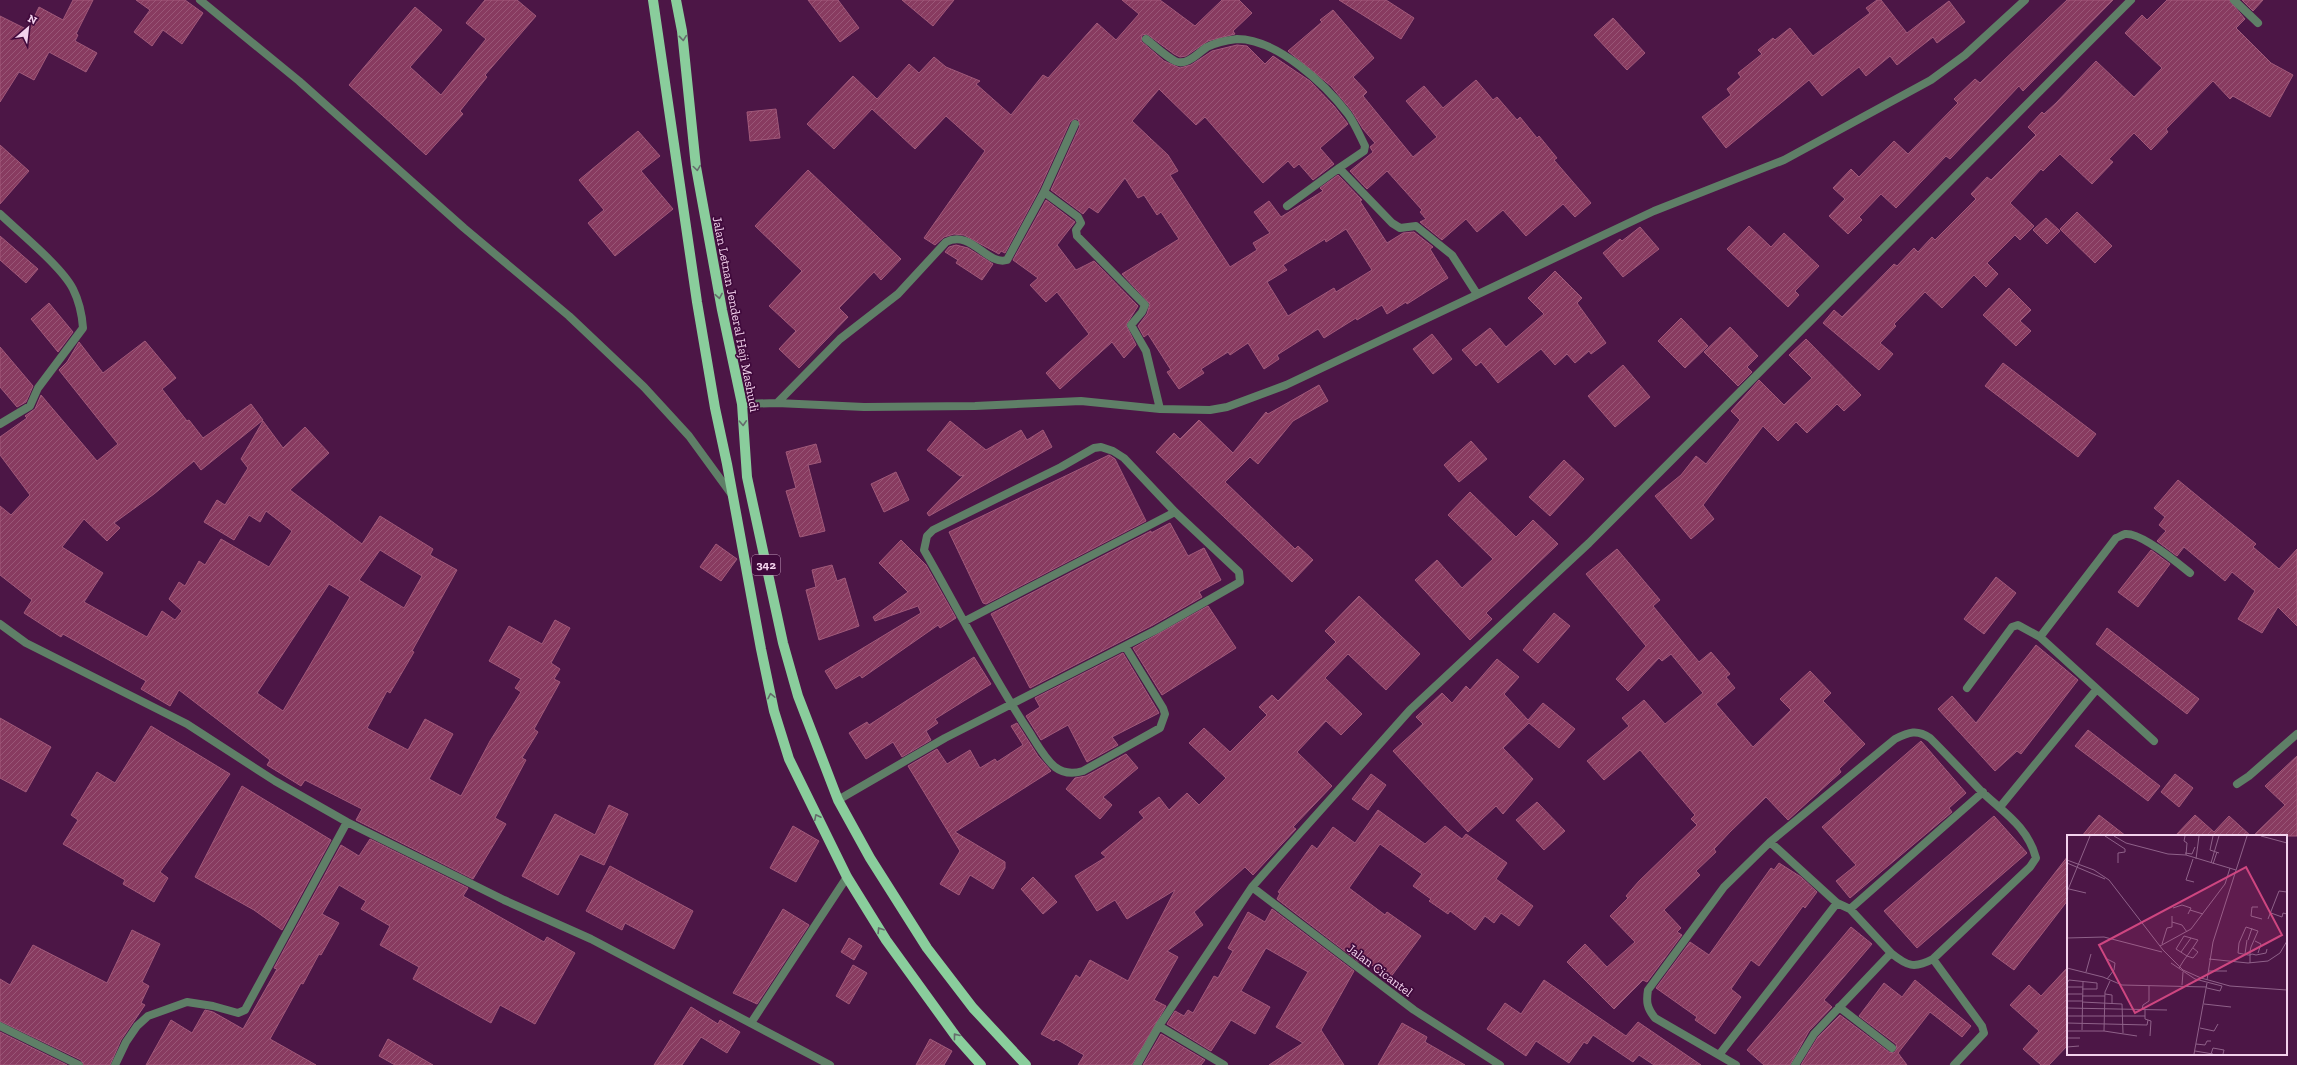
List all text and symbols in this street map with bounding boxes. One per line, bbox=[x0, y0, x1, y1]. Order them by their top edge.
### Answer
north arrow bbox=[8, 8, 48, 48]
text: N bbox=[26, 12, 40, 28]
one-way arrow bbox=[678, 35, 687, 42]
one-way arrow bbox=[692, 165, 701, 171]
street label: Jalan Letnan Jenderal Haji Mashudi bbox=[709, 215, 762, 414]
one-way arrow bbox=[714, 293, 723, 299]
one-way arrow bbox=[739, 420, 748, 426]
road number: 342 bbox=[752, 555, 780, 575]
one-way arrow bbox=[767, 692, 776, 699]
one-way arrow bbox=[814, 813, 821, 821]
inset map bbox=[2067, 835, 2287, 1055]
one-way arrow bbox=[878, 927, 885, 934]
street label: Jalan Cicantel bbox=[1344, 940, 1416, 1000]
one-way arrow bbox=[953, 1033, 960, 1040]

